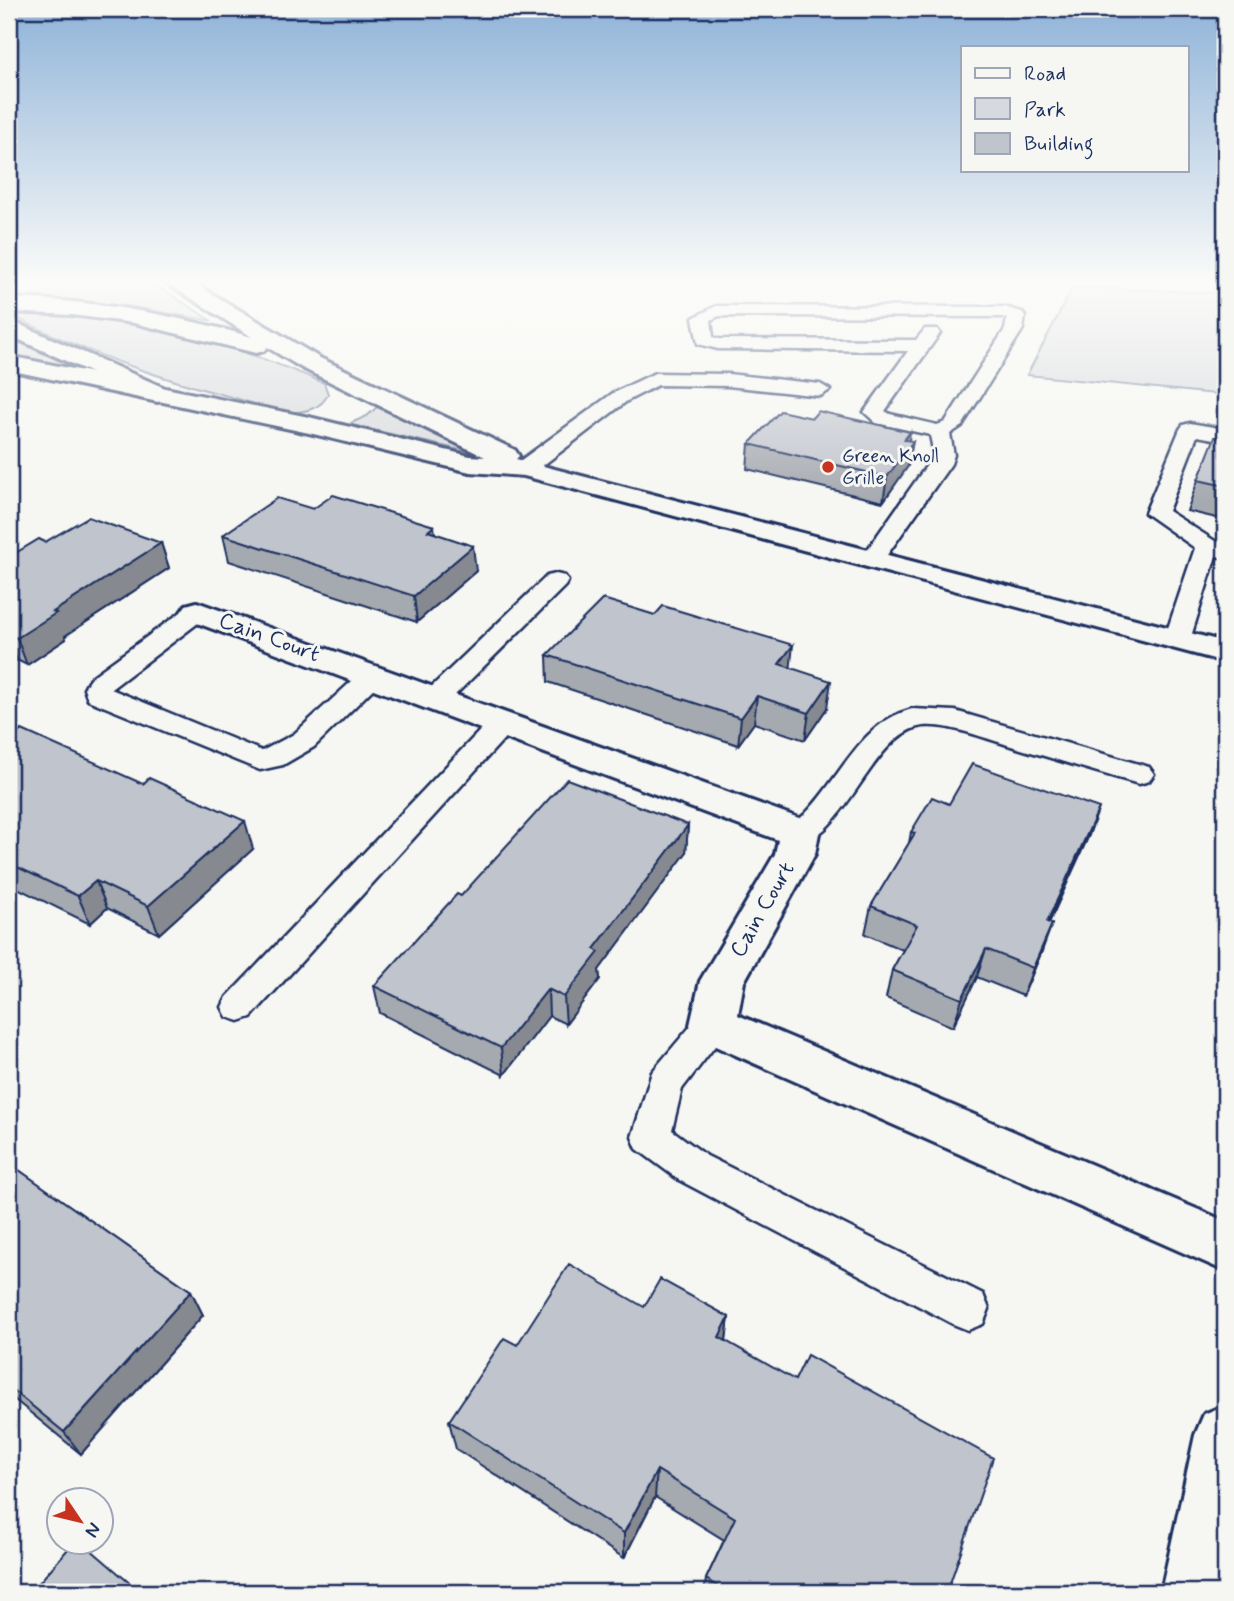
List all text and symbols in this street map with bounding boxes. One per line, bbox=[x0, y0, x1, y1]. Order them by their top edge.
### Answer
legend bbox=[961, 46, 1188, 172]
text: Road bbox=[1024, 60, 1066, 88]
text: Park bbox=[1024, 96, 1066, 124]
text: Building bbox=[1024, 130, 1094, 160]
place label: Green Knoll Grille bbox=[842, 444, 939, 491]
marker: Green Knoll Grille bbox=[820, 459, 836, 475]
street label: Cain Court bbox=[214, 606, 324, 670]
street label: Cain Court bbox=[724, 857, 802, 963]
north arrow bbox=[46, 1486, 116, 1556]
text: N bbox=[79, 1518, 107, 1542]

